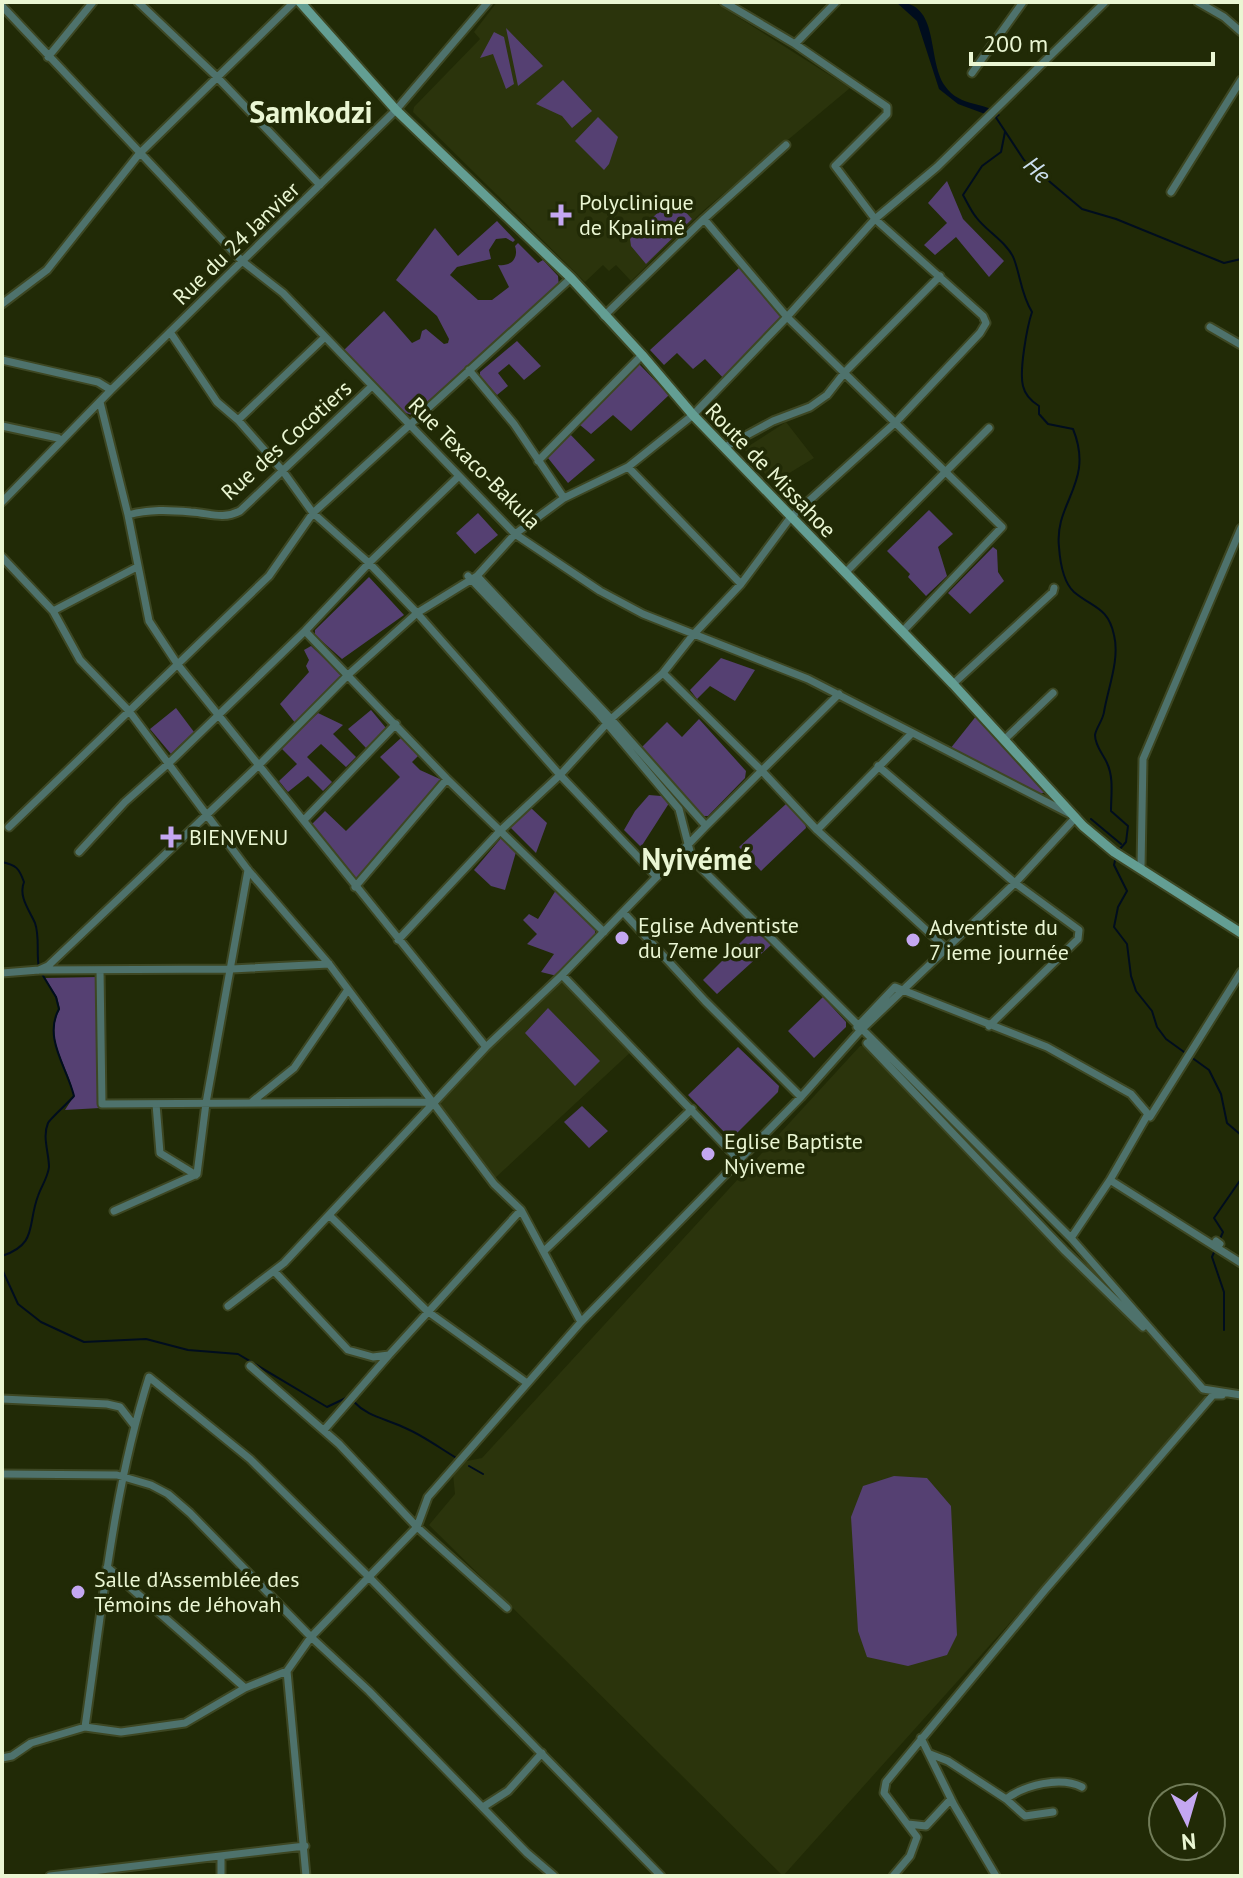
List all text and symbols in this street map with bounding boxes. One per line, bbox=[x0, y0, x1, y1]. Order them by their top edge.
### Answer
scale bar bbox=[971, 16, 1213, 66]
text: 200 m bbox=[983, 28, 1048, 59]
district label: Samkodzi bbox=[249, 92, 373, 131]
water label: He bbox=[1017, 149, 1058, 190]
street label: Rue du 24 Janvier bbox=[167, 175, 306, 311]
place label: Polyclinique de Kpalimé bbox=[579, 188, 694, 241]
marker: Polyclinique de Kpalimé bbox=[550, 204, 572, 226]
street label: Rue des Cocotiers bbox=[215, 374, 357, 506]
street label: Rue Texaco-Bakula bbox=[403, 391, 547, 535]
street label: Route de Missahoe bbox=[700, 397, 842, 543]
place label: BIENVENU bbox=[189, 823, 288, 851]
marker: BIENVENU bbox=[160, 826, 182, 848]
district label: Nyivémé bbox=[642, 839, 752, 878]
place label: Eglise Adventiste du 7eme Jour bbox=[638, 911, 799, 964]
place label: Adventiste du 7 ieme journée bbox=[929, 913, 1069, 966]
marker: Eglise Adventiste du 7eme Jour bbox=[613, 929, 631, 947]
marker: Adventiste du 7 ieme journée bbox=[904, 931, 922, 949]
place label: Eglise Baptiste Nyiveme bbox=[724, 1127, 863, 1180]
marker: Eglise Baptiste Nyiveme bbox=[699, 1145, 717, 1163]
place label: Salle d'Assemblée des Témoins de Jéhovah bbox=[94, 1565, 299, 1618]
marker: Salle d'Assemblée des Témoins de Jéhovah bbox=[69, 1583, 87, 1601]
north arrow bbox=[1147, 1782, 1227, 1862]
text: N bbox=[1180, 1827, 1197, 1857]

